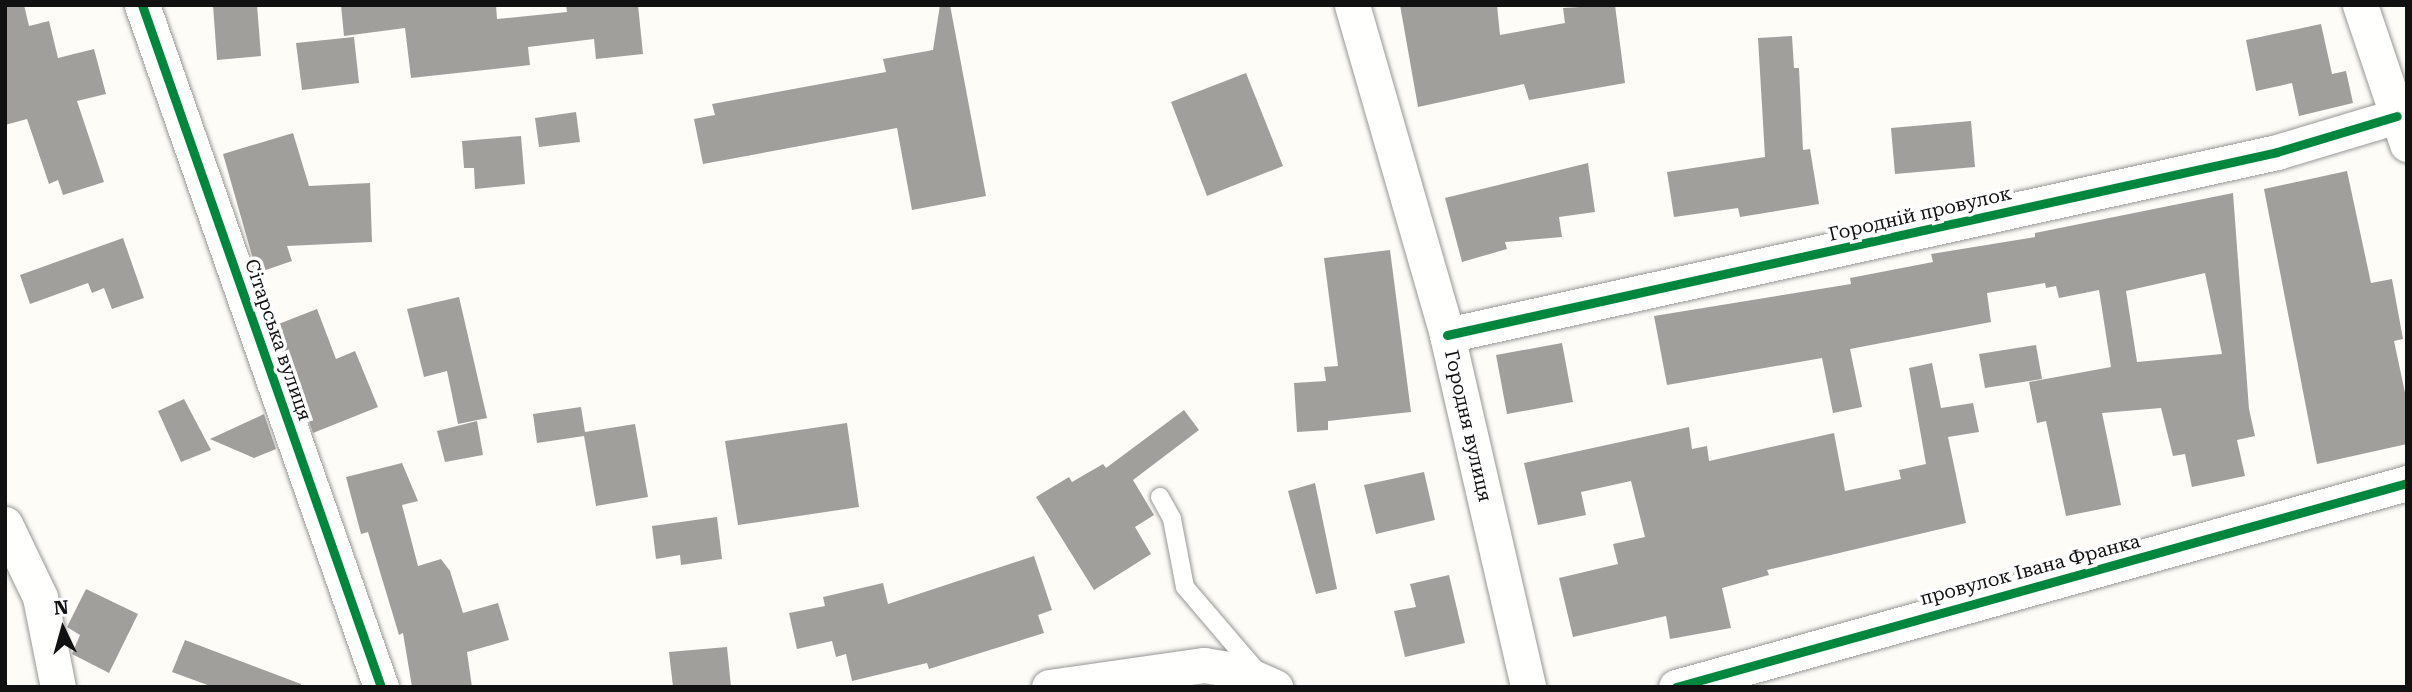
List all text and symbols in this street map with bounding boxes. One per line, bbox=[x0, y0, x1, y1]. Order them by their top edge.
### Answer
street label: Городній провулок bbox=[1826, 182, 2014, 246]
street label: Сітарська вулиця bbox=[240, 256, 316, 424]
street label: Городня вулиця bbox=[1439, 348, 1497, 504]
street label: провулок Івана Франка bbox=[1917, 530, 2143, 610]
north arrow bbox=[28, 594, 98, 664]
text: N bbox=[53, 595, 69, 620]

